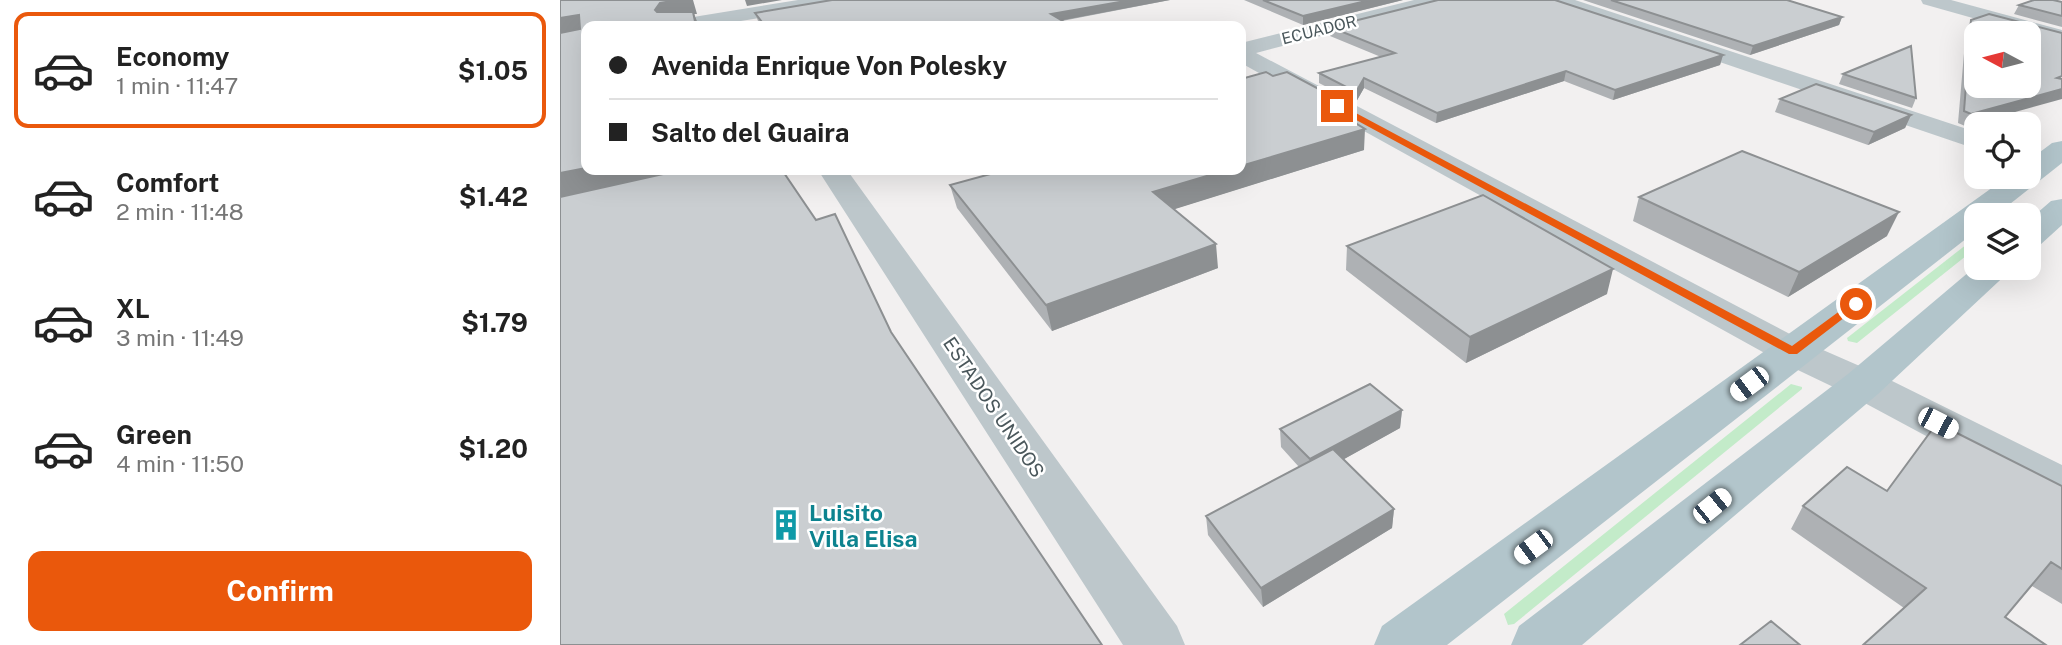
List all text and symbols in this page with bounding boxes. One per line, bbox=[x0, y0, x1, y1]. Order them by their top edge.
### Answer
street label: ECUADOR bbox=[1280, 12, 1358, 48]
north arrow bbox=[1964, 21, 2040, 98]
map controls bbox=[1964, 21, 2041, 280]
icon: car bbox=[32, 39, 95, 102]
text: Economy bbox=[116, 41, 229, 72]
text: Avenida Enrique Von Polesky bbox=[651, 50, 1007, 81]
text: $1.05 bbox=[458, 55, 528, 86]
text: 1 min · 11:47 bbox=[116, 72, 238, 99]
route end bbox=[1321, 90, 1353, 122]
button: locate bbox=[1964, 112, 2041, 189]
text: Salto del Guaira bbox=[651, 117, 849, 148]
icon: car bbox=[32, 165, 95, 228]
text: Comfort bbox=[116, 167, 219, 198]
text: $1.42 bbox=[459, 181, 528, 212]
text: 2 min · 11:48 bbox=[116, 198, 244, 225]
button: layers bbox=[1964, 203, 2041, 280]
route start bbox=[1840, 288, 1872, 320]
icon: car bbox=[32, 291, 95, 354]
text: XL bbox=[116, 293, 150, 324]
text: $1.79 bbox=[461, 307, 528, 338]
text: 3 min · 11:49 bbox=[116, 324, 244, 351]
street label: ESTADOS UNIDOS bbox=[939, 333, 1049, 481]
car bbox=[1726, 363, 1773, 405]
car bbox=[1915, 404, 1962, 442]
icon: car bbox=[32, 417, 95, 480]
text: Green bbox=[116, 419, 192, 450]
text: $1.20 bbox=[458, 433, 528, 464]
text: 4 min · 11:50 bbox=[116, 450, 244, 477]
car bbox=[1690, 485, 1735, 527]
place label: Luisito Villa Elisa bbox=[809, 499, 918, 552]
building icon: Luisito Villa Elisa bbox=[769, 508, 803, 542]
car bbox=[1510, 526, 1557, 568]
button: Confirm bbox=[28, 551, 532, 631]

